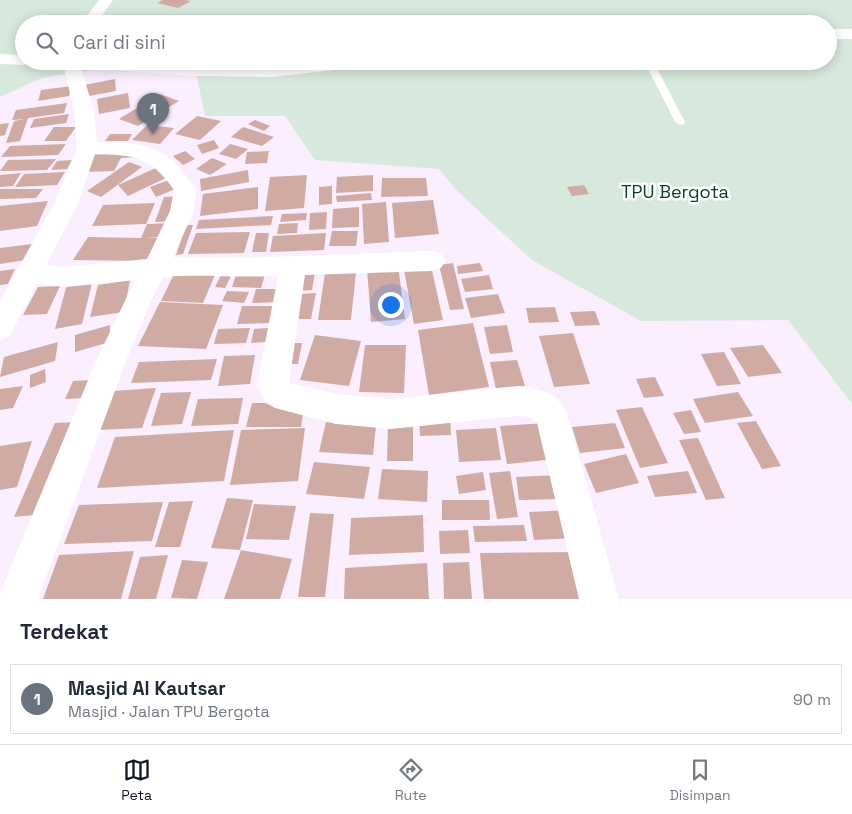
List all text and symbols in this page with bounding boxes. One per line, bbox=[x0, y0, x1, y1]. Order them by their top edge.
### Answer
search box bbox=[15, 15, 837, 70]
icon: search bbox=[33, 29, 61, 57]
text: Cari di sini bbox=[73, 30, 166, 55]
pin: 1 bbox=[137, 93, 169, 134]
park label: TPU Bergota bbox=[621, 180, 729, 203]
your location bbox=[378, 292, 404, 318]
text: Terdekat bbox=[20, 618, 109, 645]
text: Masjid Al Kautsar bbox=[68, 676, 226, 701]
text: 1 bbox=[33, 689, 41, 710]
text: 90 m bbox=[793, 689, 831, 710]
text: Masjid · Jalan TPU Bergota bbox=[68, 701, 270, 722]
tab: Peta bbox=[121, 756, 152, 804]
tab: Rute bbox=[395, 756, 427, 804]
tab: Disimpan bbox=[669, 756, 731, 804]

